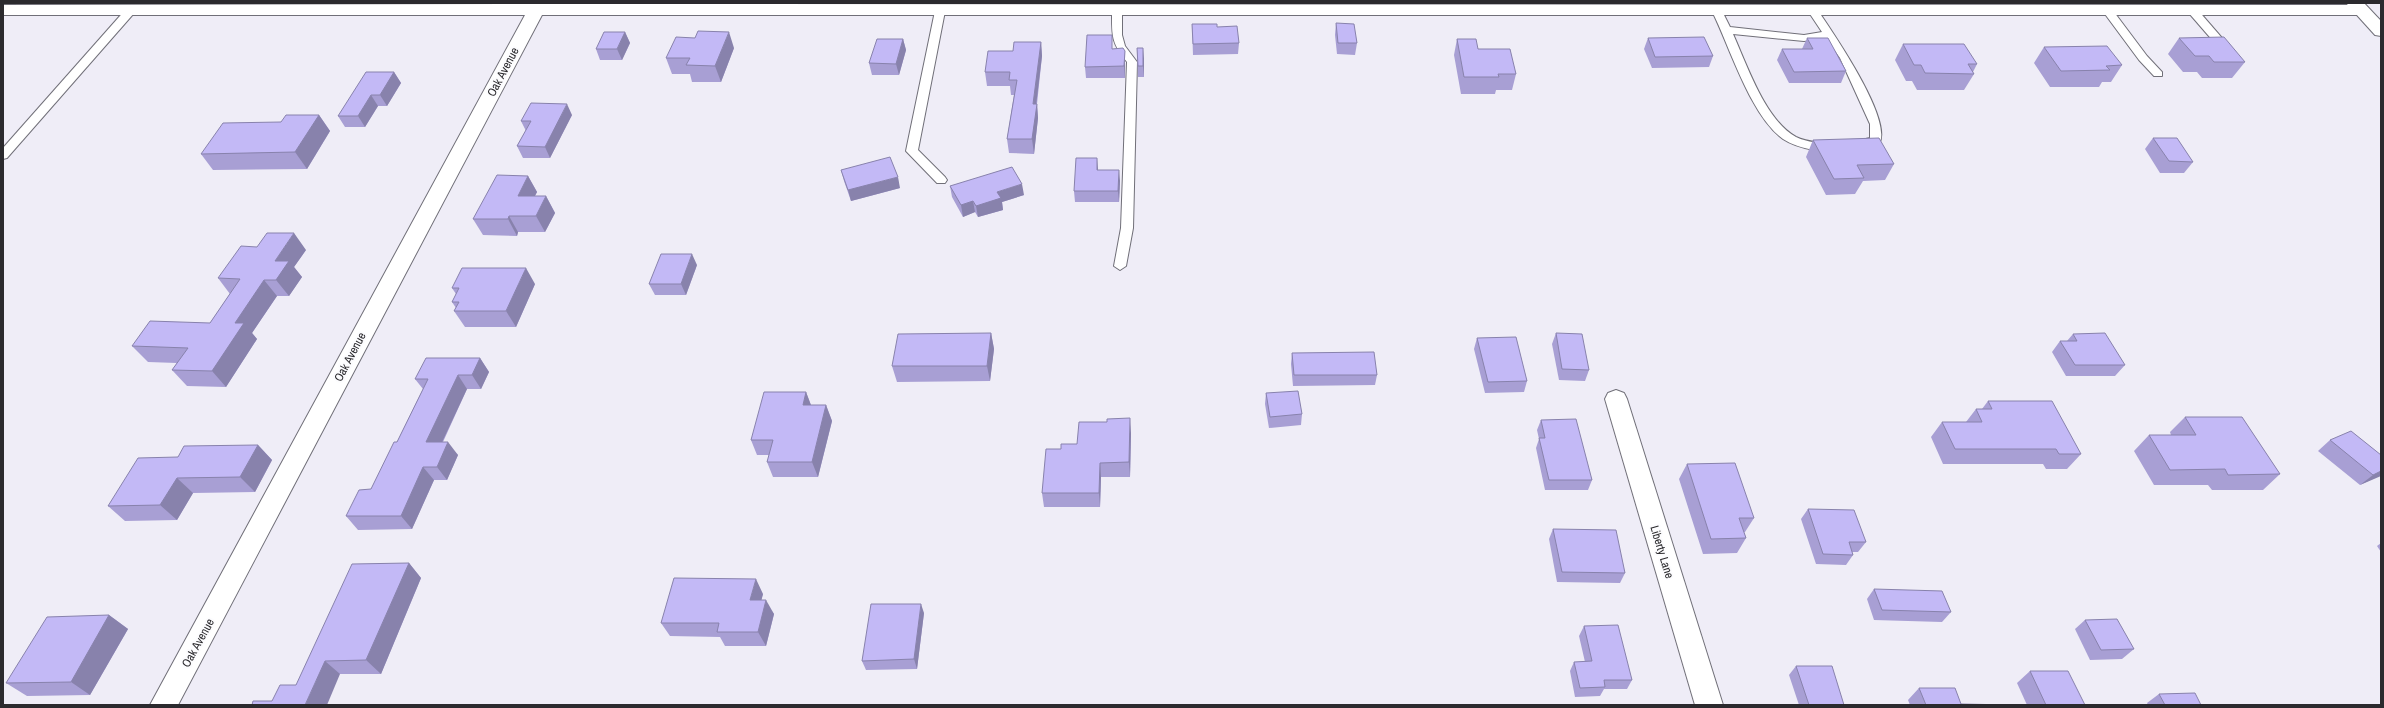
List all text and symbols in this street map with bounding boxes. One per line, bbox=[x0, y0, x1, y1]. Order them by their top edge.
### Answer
street label: Oak Avenue bbox=[483, 45, 523, 99]
street label: Oak Avenue bbox=[330, 330, 370, 384]
street label: Liberty Lane bbox=[1646, 523, 1678, 581]
street label: Oak Avenue bbox=[178, 616, 218, 670]

